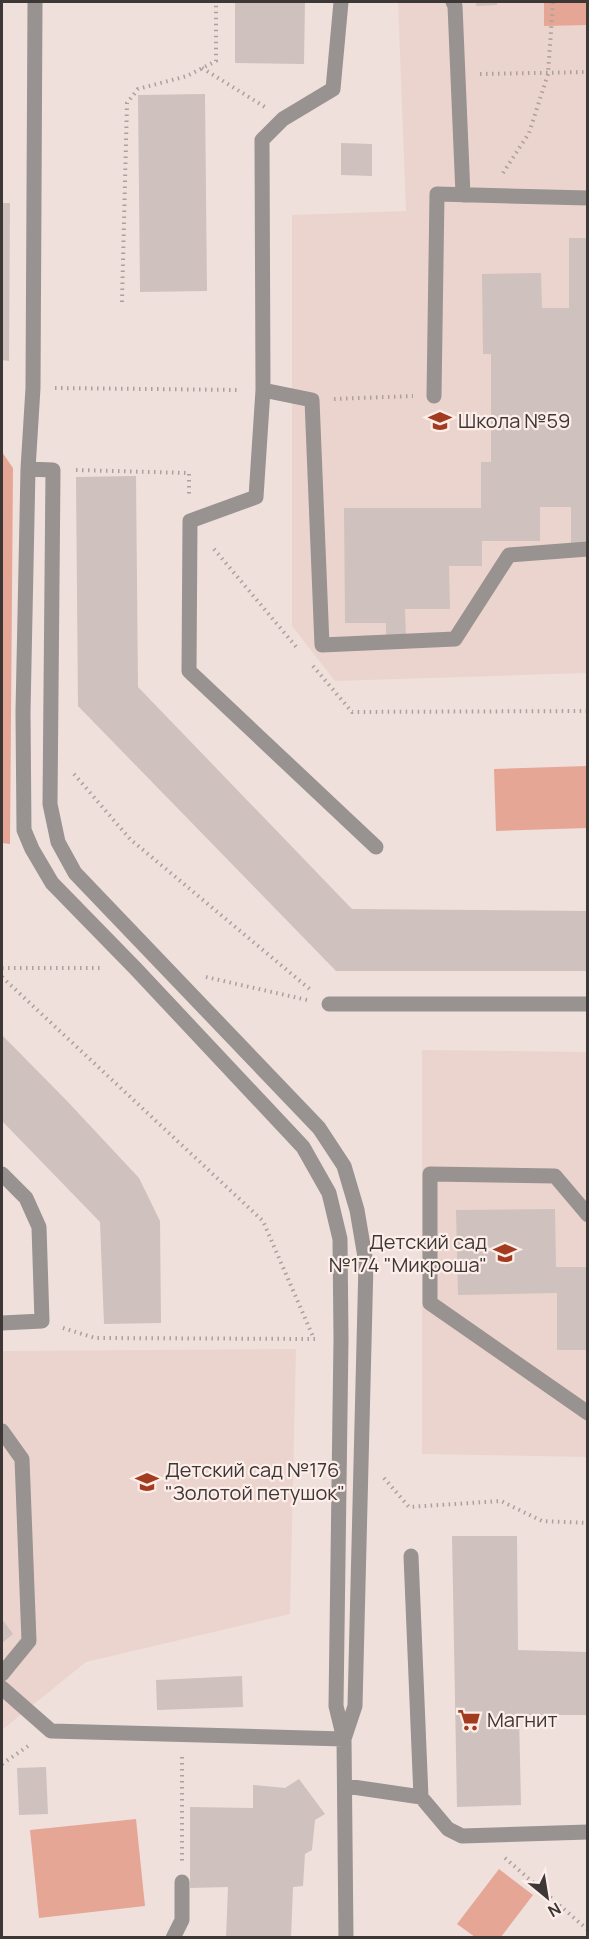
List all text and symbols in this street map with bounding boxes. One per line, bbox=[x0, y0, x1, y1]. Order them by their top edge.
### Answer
place label: Школа №59 bbox=[458, 407, 570, 434]
school or university icon: Школа №59 bbox=[427, 408, 453, 434]
place label: Детский сад №174 "Микроша" bbox=[329, 1228, 487, 1278]
school or university icon: Детский сад №174 "Микроша" bbox=[492, 1240, 518, 1266]
place label: Детский сад №176 "Золотой петушок" bbox=[165, 1456, 345, 1506]
school or university icon: Детский сад №176 "Золотой петушок" bbox=[134, 1469, 160, 1495]
place label: Магнит bbox=[487, 1706, 558, 1733]
supermarket icon: Магнит bbox=[456, 1707, 482, 1733]
north arrow bbox=[517, 1867, 577, 1927]
text: N bbox=[544, 1898, 565, 1922]

